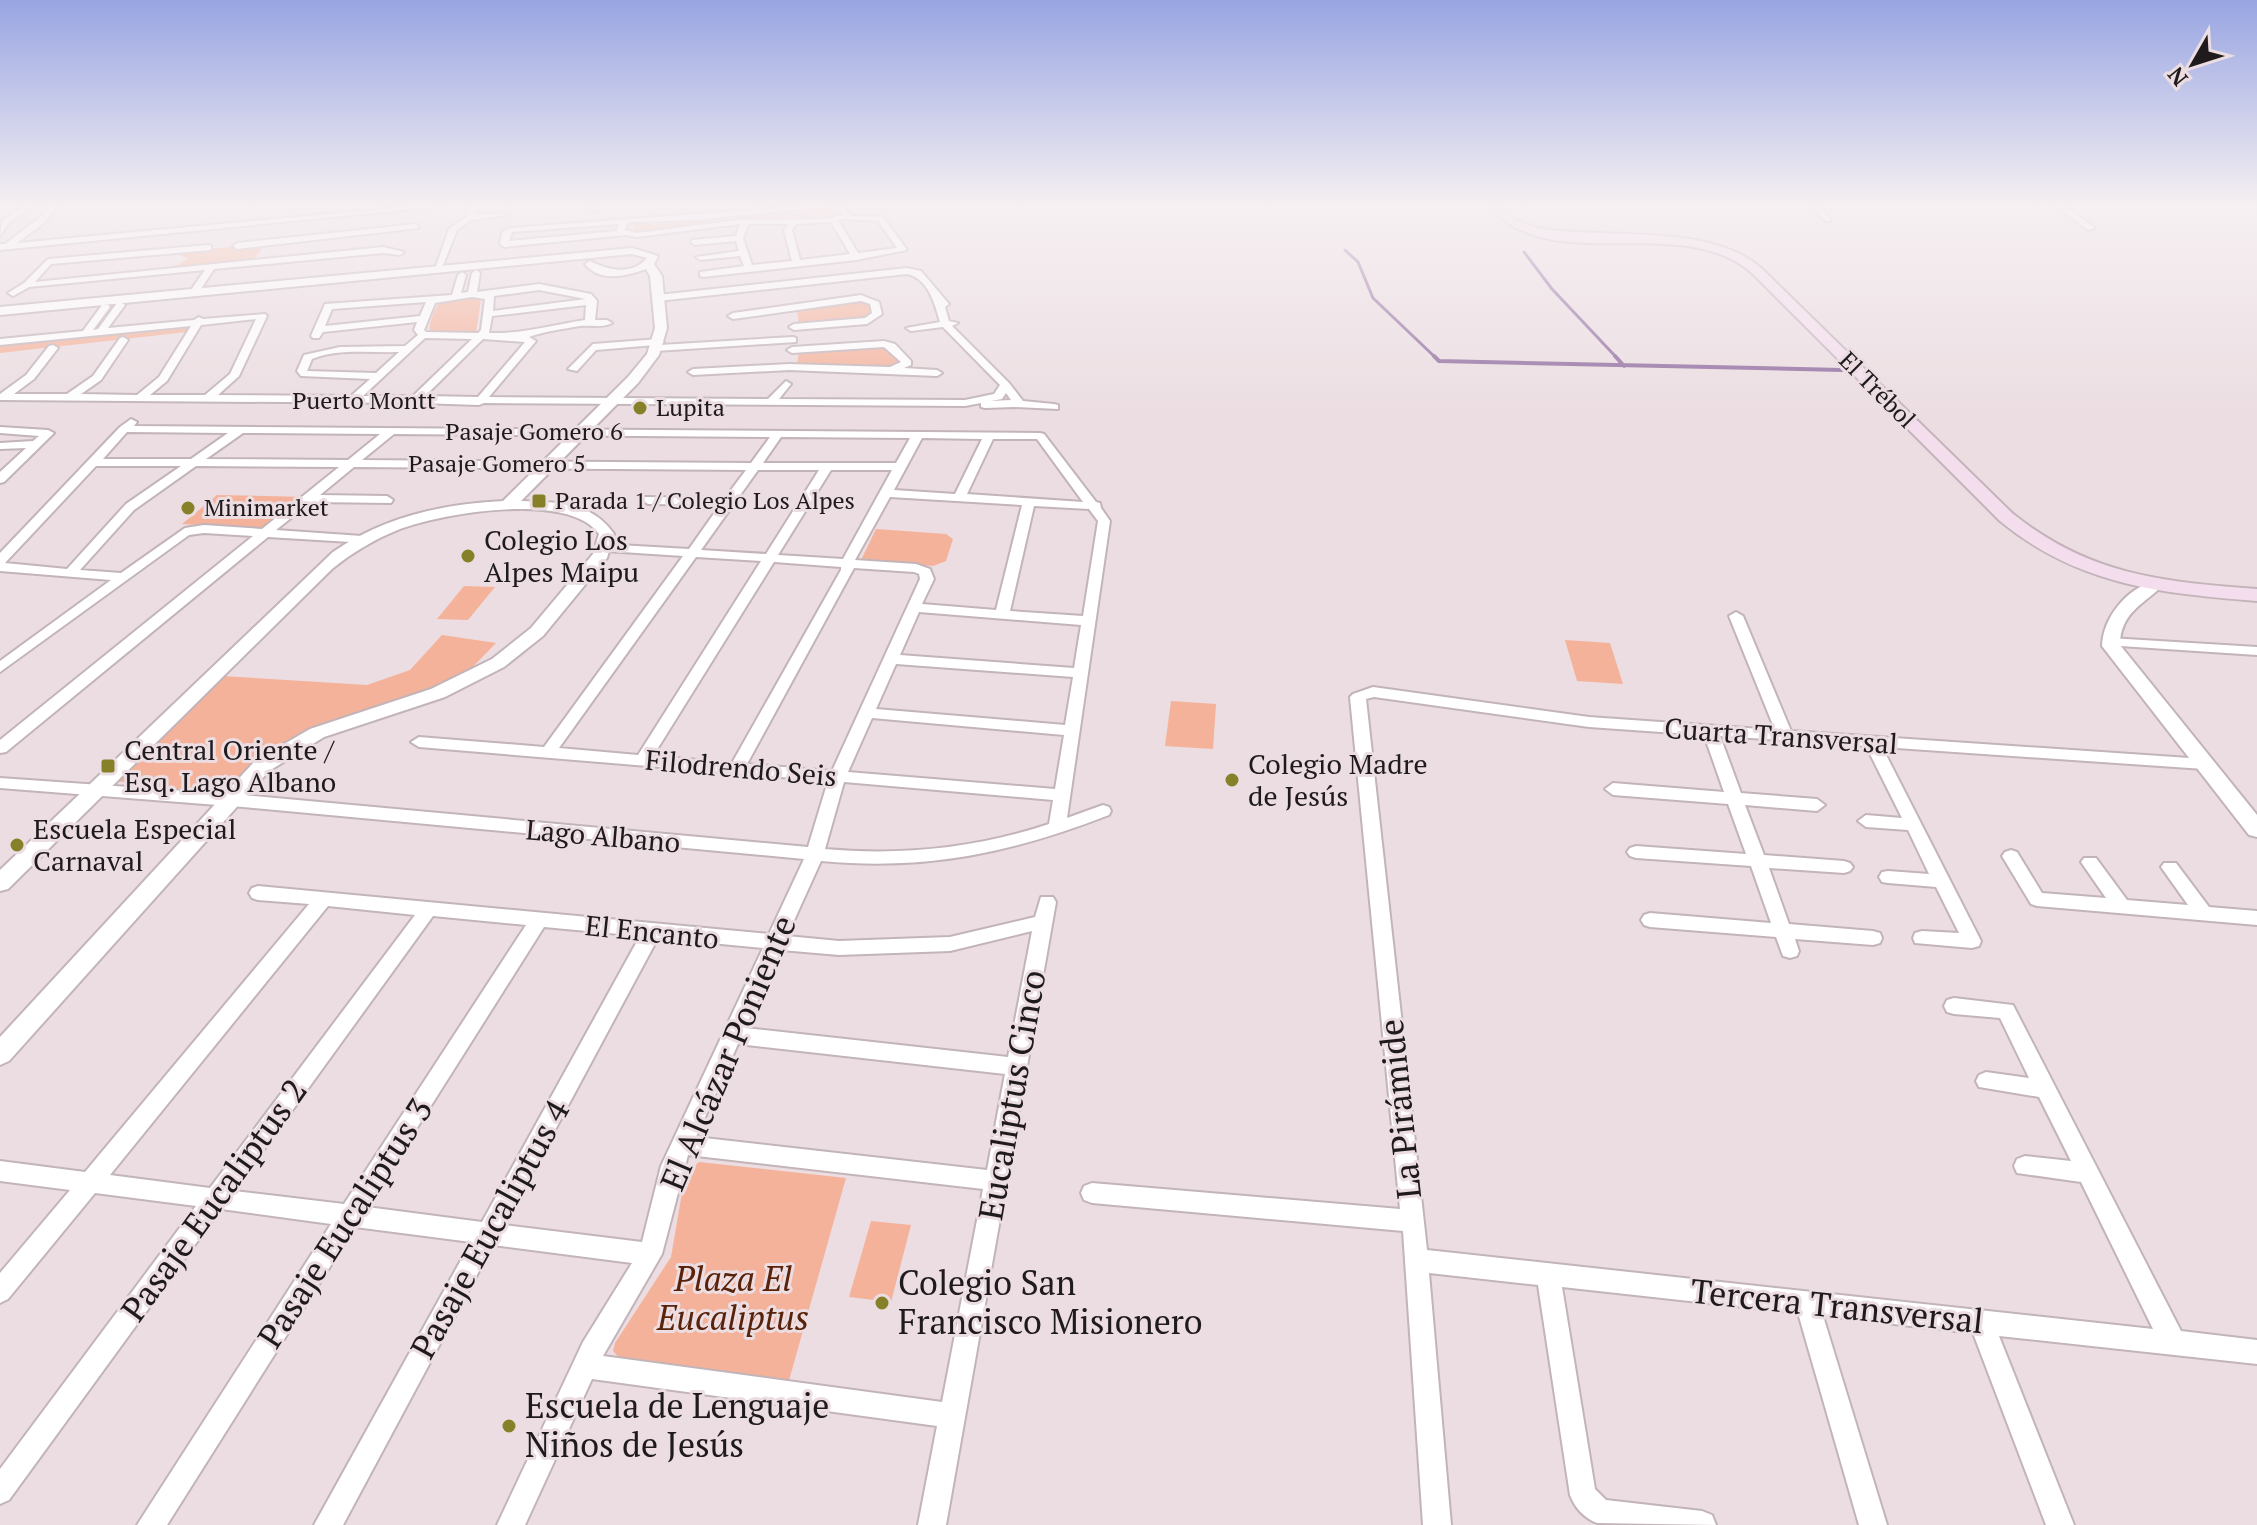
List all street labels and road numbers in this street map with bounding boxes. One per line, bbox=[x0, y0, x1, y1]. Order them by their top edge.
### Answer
street label: El Trébol bbox=[1832, 344, 1923, 435]
street label: Puerto Montt bbox=[292, 384, 436, 416]
street label: Pasaje Gomero 6 bbox=[445, 415, 623, 447]
street label: Pasaje Gomero 5 bbox=[408, 447, 586, 479]
street label: Cuarta Transversal bbox=[1663, 709, 1899, 762]
street label: Filodrendo Seis bbox=[644, 741, 838, 794]
street label: Lago Albano bbox=[524, 810, 682, 861]
street label: El Encanto bbox=[583, 906, 721, 957]
street label: El Alcázar Poniente bbox=[649, 908, 806, 1197]
street label: Eucaliptus Cinco bbox=[967, 966, 1056, 1223]
street label: La Pirámide bbox=[1368, 1017, 1431, 1201]
street label: Pasaje Eucaliptus 2 bbox=[110, 1069, 317, 1330]
street label: Pasaje Eucaliptus 3 bbox=[247, 1089, 442, 1356]
street label: Pasaje Eucaliptus 4 bbox=[400, 1091, 579, 1366]
street label: Tercera Transversal bbox=[1689, 1268, 1986, 1343]

